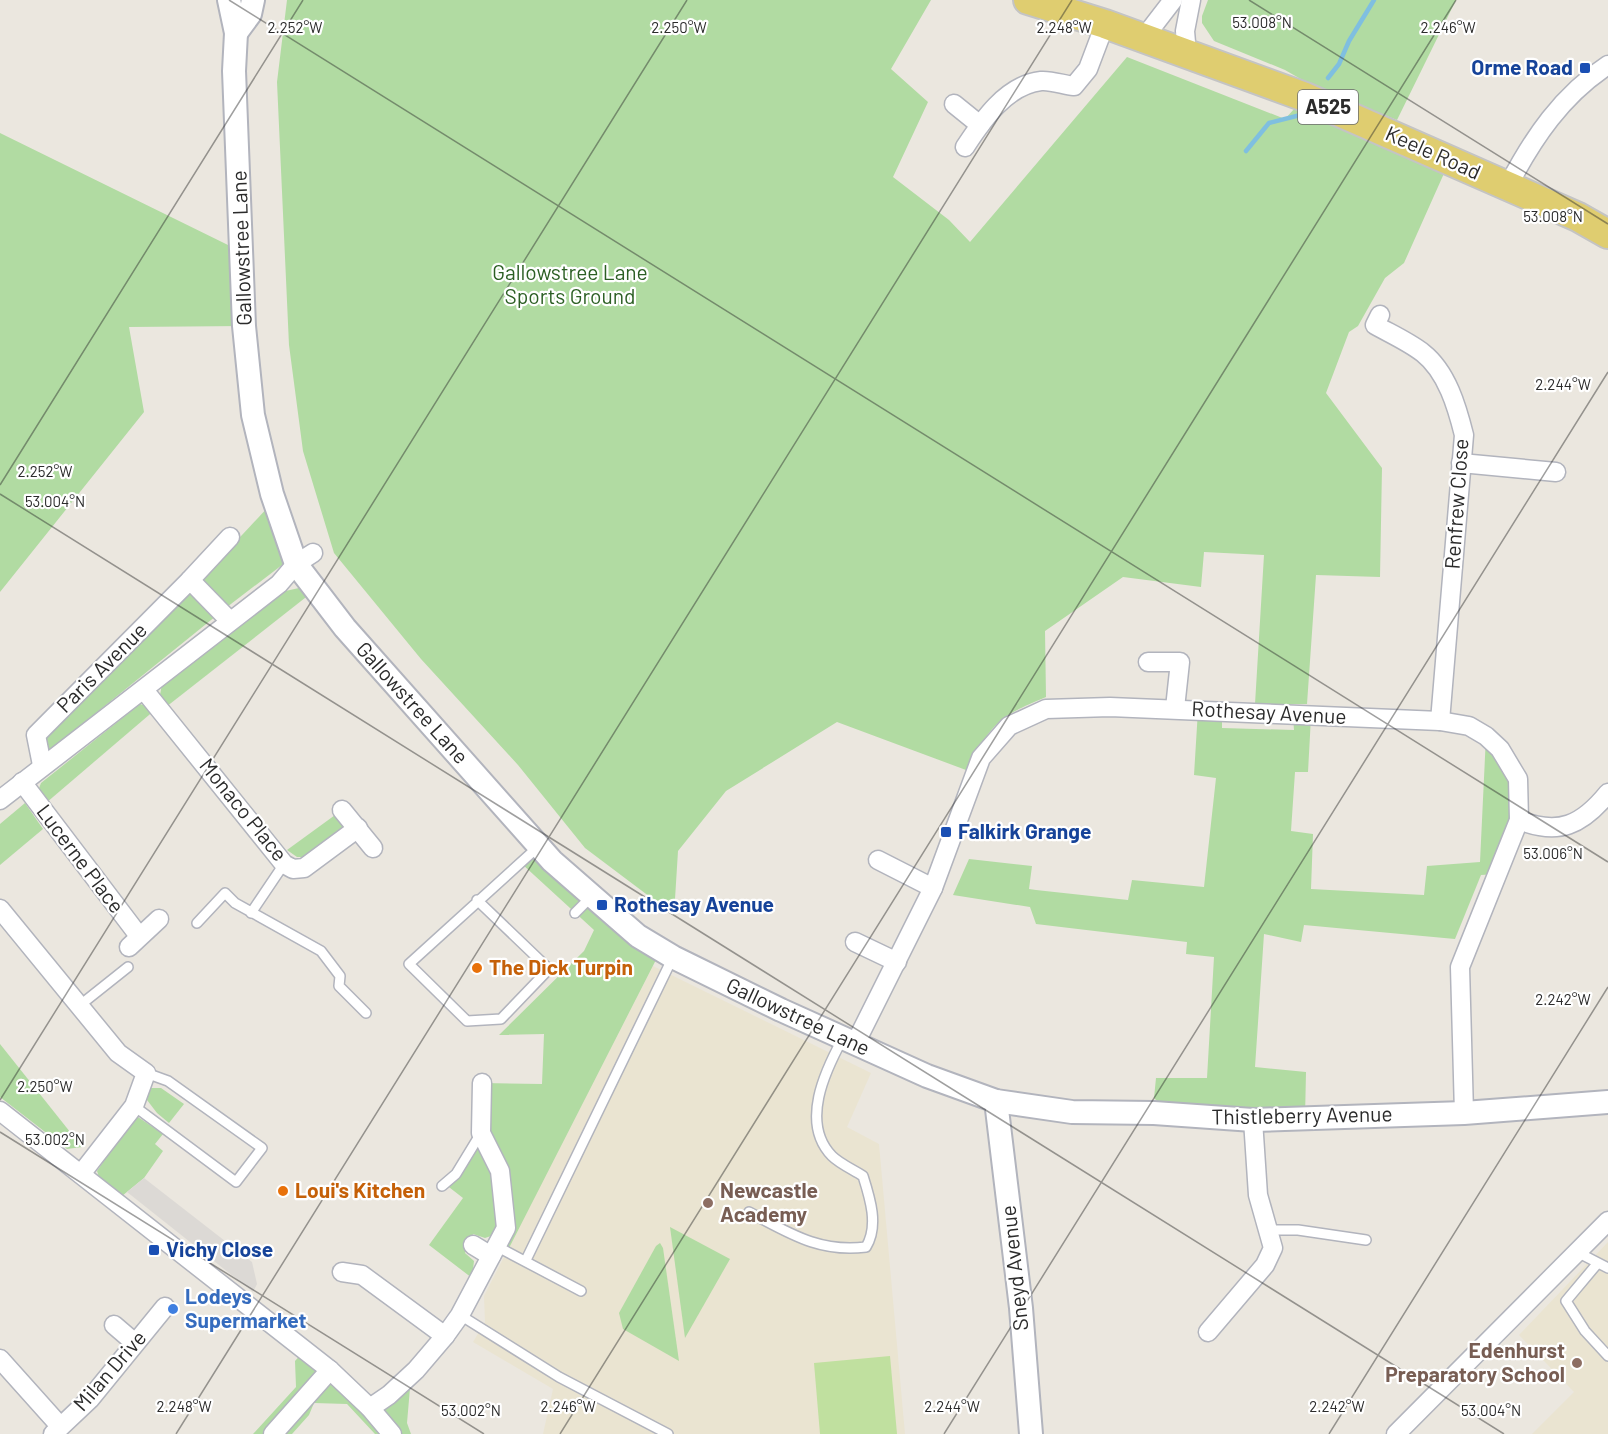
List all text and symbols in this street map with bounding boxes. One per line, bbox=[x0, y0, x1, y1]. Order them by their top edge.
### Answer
text: 53.008°N bbox=[1232, 13, 1292, 31]
text: 2.252°W bbox=[268, 18, 322, 36]
text: 2.250°W bbox=[651, 18, 707, 36]
text: 2.248°W bbox=[1036, 18, 1092, 36]
text: 2.246°W bbox=[1420, 18, 1476, 36]
place label: Orme Road bbox=[1471, 54, 1573, 79]
marker: Orme Road bbox=[1578, 61, 1592, 75]
road number: A525 bbox=[1298, 90, 1358, 124]
street label: Keele Road bbox=[1382, 120, 1485, 184]
street label: Gallowstree Lane bbox=[225, 170, 256, 326]
text: 53.008°N bbox=[1523, 207, 1583, 225]
park label: Gallowstree Lane Sports Ground bbox=[492, 259, 648, 308]
text: 2.244°W bbox=[1535, 375, 1591, 393]
street label: Renfrew Close bbox=[1438, 438, 1473, 570]
text: 2.252°W bbox=[18, 462, 72, 480]
text: 53.004°N bbox=[25, 492, 85, 510]
street label: Paris Avenue bbox=[51, 617, 151, 717]
street label: Gallowstree Lane bbox=[352, 636, 474, 768]
street label: Rothesay Avenue bbox=[1191, 695, 1347, 728]
street label: Monaco Place bbox=[195, 753, 293, 866]
street label: Lucerne Place bbox=[32, 799, 130, 917]
place label: Falkirk Grange bbox=[958, 818, 1091, 843]
marker: Falkirk Grange bbox=[939, 825, 953, 839]
text: 53.006°N bbox=[1523, 844, 1583, 862]
place label: Rothesay Avenue bbox=[614, 891, 774, 916]
marker: Rothesay Avenue bbox=[595, 898, 609, 912]
place label: The Dick Turpin bbox=[489, 954, 633, 979]
marker: The Dick Turpin bbox=[470, 961, 484, 975]
street label: Gallowstree Lane bbox=[723, 971, 874, 1060]
text: 2.242°W bbox=[1535, 990, 1591, 1008]
text: 2.250°W bbox=[17, 1077, 73, 1095]
street label: Thistleberry Avenue bbox=[1211, 1100, 1393, 1129]
text: 53.002°N bbox=[25, 1130, 85, 1148]
place label: Loui's Kitchen bbox=[295, 1177, 425, 1202]
place label: Newcastle Academy bbox=[720, 1177, 818, 1226]
marker: Loui's Kitchen bbox=[276, 1184, 290, 1198]
marker: Newcastle Academy bbox=[701, 1196, 715, 1210]
street label: Sneyd Avenue bbox=[994, 1204, 1033, 1332]
place label: Vichy Close bbox=[166, 1236, 273, 1261]
marker: Vichy Close bbox=[147, 1243, 161, 1257]
place label: Lodeys Supermarket bbox=[185, 1283, 306, 1332]
marker: Lodeys Supermarket bbox=[166, 1302, 180, 1316]
street label: Milan Drive bbox=[67, 1325, 151, 1415]
place label: Edenhurst Preparatory School bbox=[1385, 1337, 1565, 1386]
marker: Edenhurst Preparatory School bbox=[1570, 1356, 1584, 1370]
text: 2.248°W bbox=[156, 1397, 212, 1415]
text: 2.246°W bbox=[540, 1397, 596, 1415]
text: 2.244°W bbox=[924, 1397, 980, 1415]
text: 2.242°W bbox=[1309, 1397, 1365, 1415]
text: 53.002°N bbox=[441, 1401, 501, 1419]
text: 53.004°N bbox=[1461, 1401, 1521, 1419]

